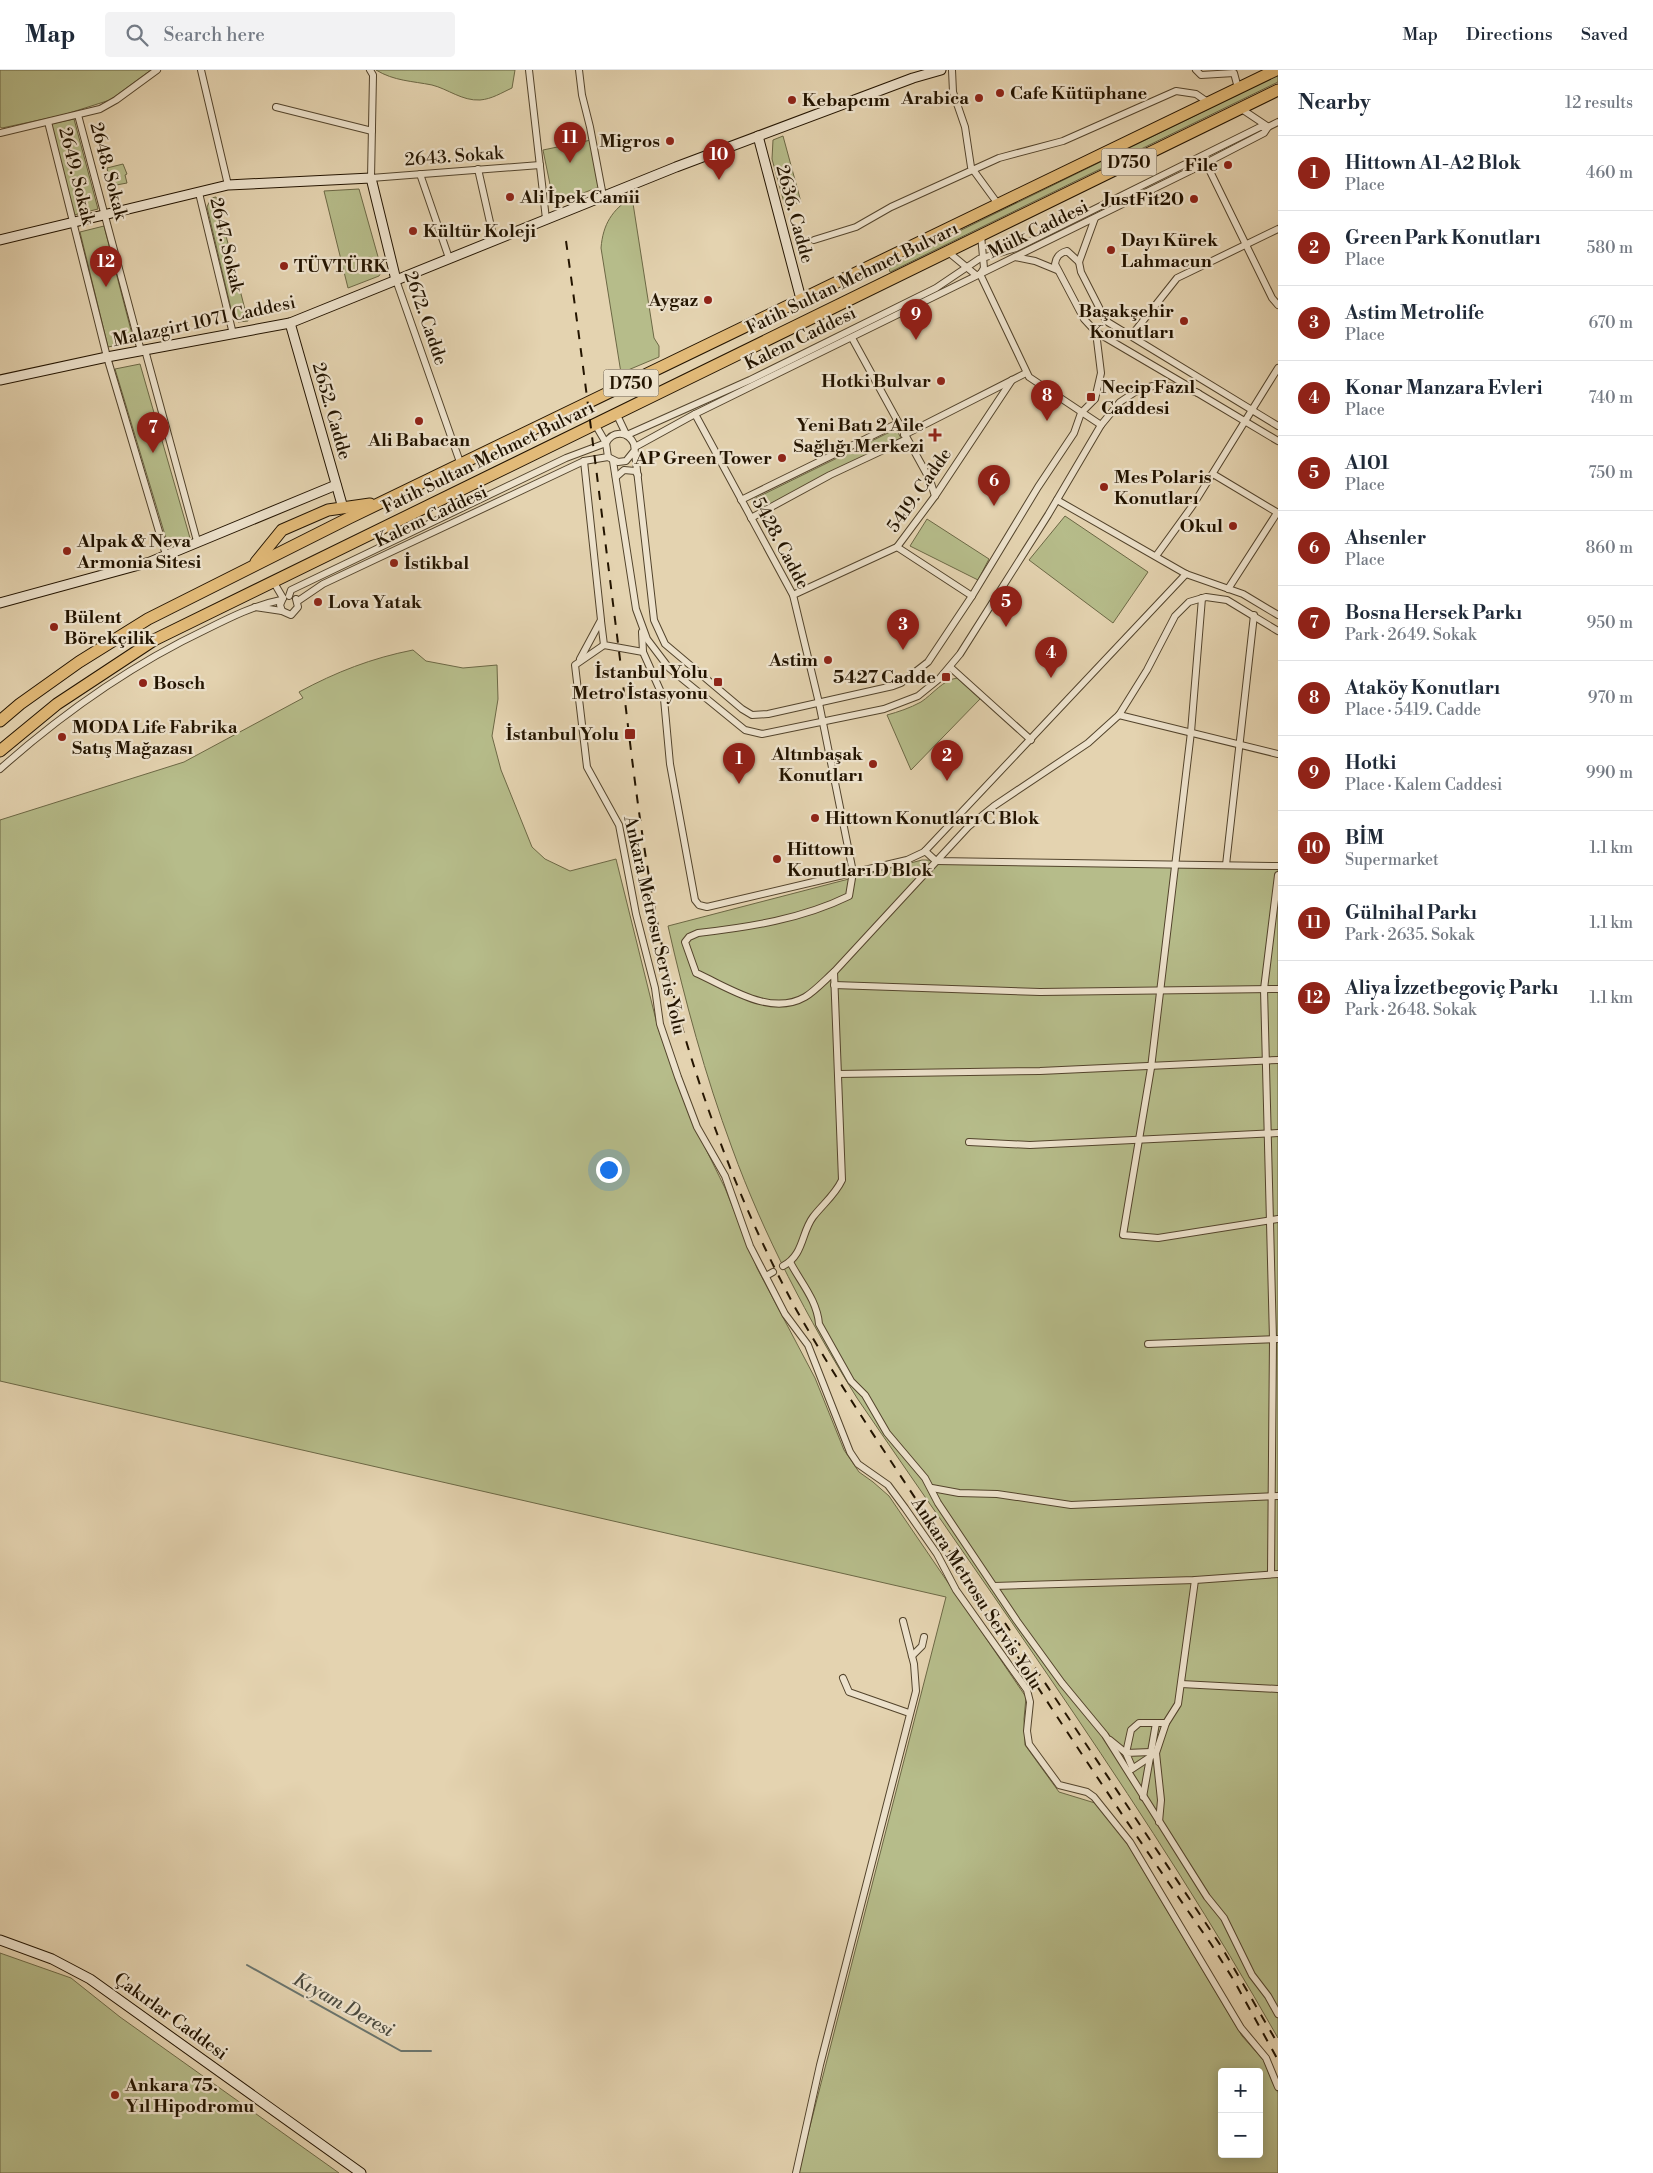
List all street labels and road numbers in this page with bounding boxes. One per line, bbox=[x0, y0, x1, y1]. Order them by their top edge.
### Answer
street label: 2648. Sokak bbox=[84, 120, 133, 224]
street label: 2649. Sokak bbox=[53, 125, 100, 229]
street label: 2643. Sokak bbox=[404, 141, 506, 171]
road number: D750 bbox=[1102, 148, 1156, 175]
street label: 2636. Cadde bbox=[770, 162, 819, 266]
street label: 2647. Sokak bbox=[204, 195, 249, 296]
street label: Mülk Caddesi bbox=[984, 195, 1092, 264]
street label: Fatih Sultan Mehmet Bulvarı bbox=[742, 217, 962, 340]
street label: 2672. Cadde bbox=[399, 268, 452, 368]
street label: Malazgirt 1071 Caddesi bbox=[110, 291, 298, 352]
street label: Kalem Caddesi bbox=[740, 301, 860, 375]
street label: 2652. Cadde bbox=[307, 360, 356, 462]
road number: D750 bbox=[604, 370, 658, 396]
street label: Fatih Sultan Mehmet Bulvarı bbox=[378, 396, 598, 519]
street label: 5419. Cadde bbox=[882, 444, 957, 537]
street label: Kalem Caddesi bbox=[371, 480, 491, 553]
street label: 5428. Cadde bbox=[747, 493, 814, 593]
street label: Ankara Metrosu Servis Yolu bbox=[618, 812, 691, 1038]
street label: Ankara Metrosu Servis Yolu bbox=[905, 1492, 1048, 1694]
street label: Çakırlar Caddesi bbox=[109, 1967, 232, 2065]

